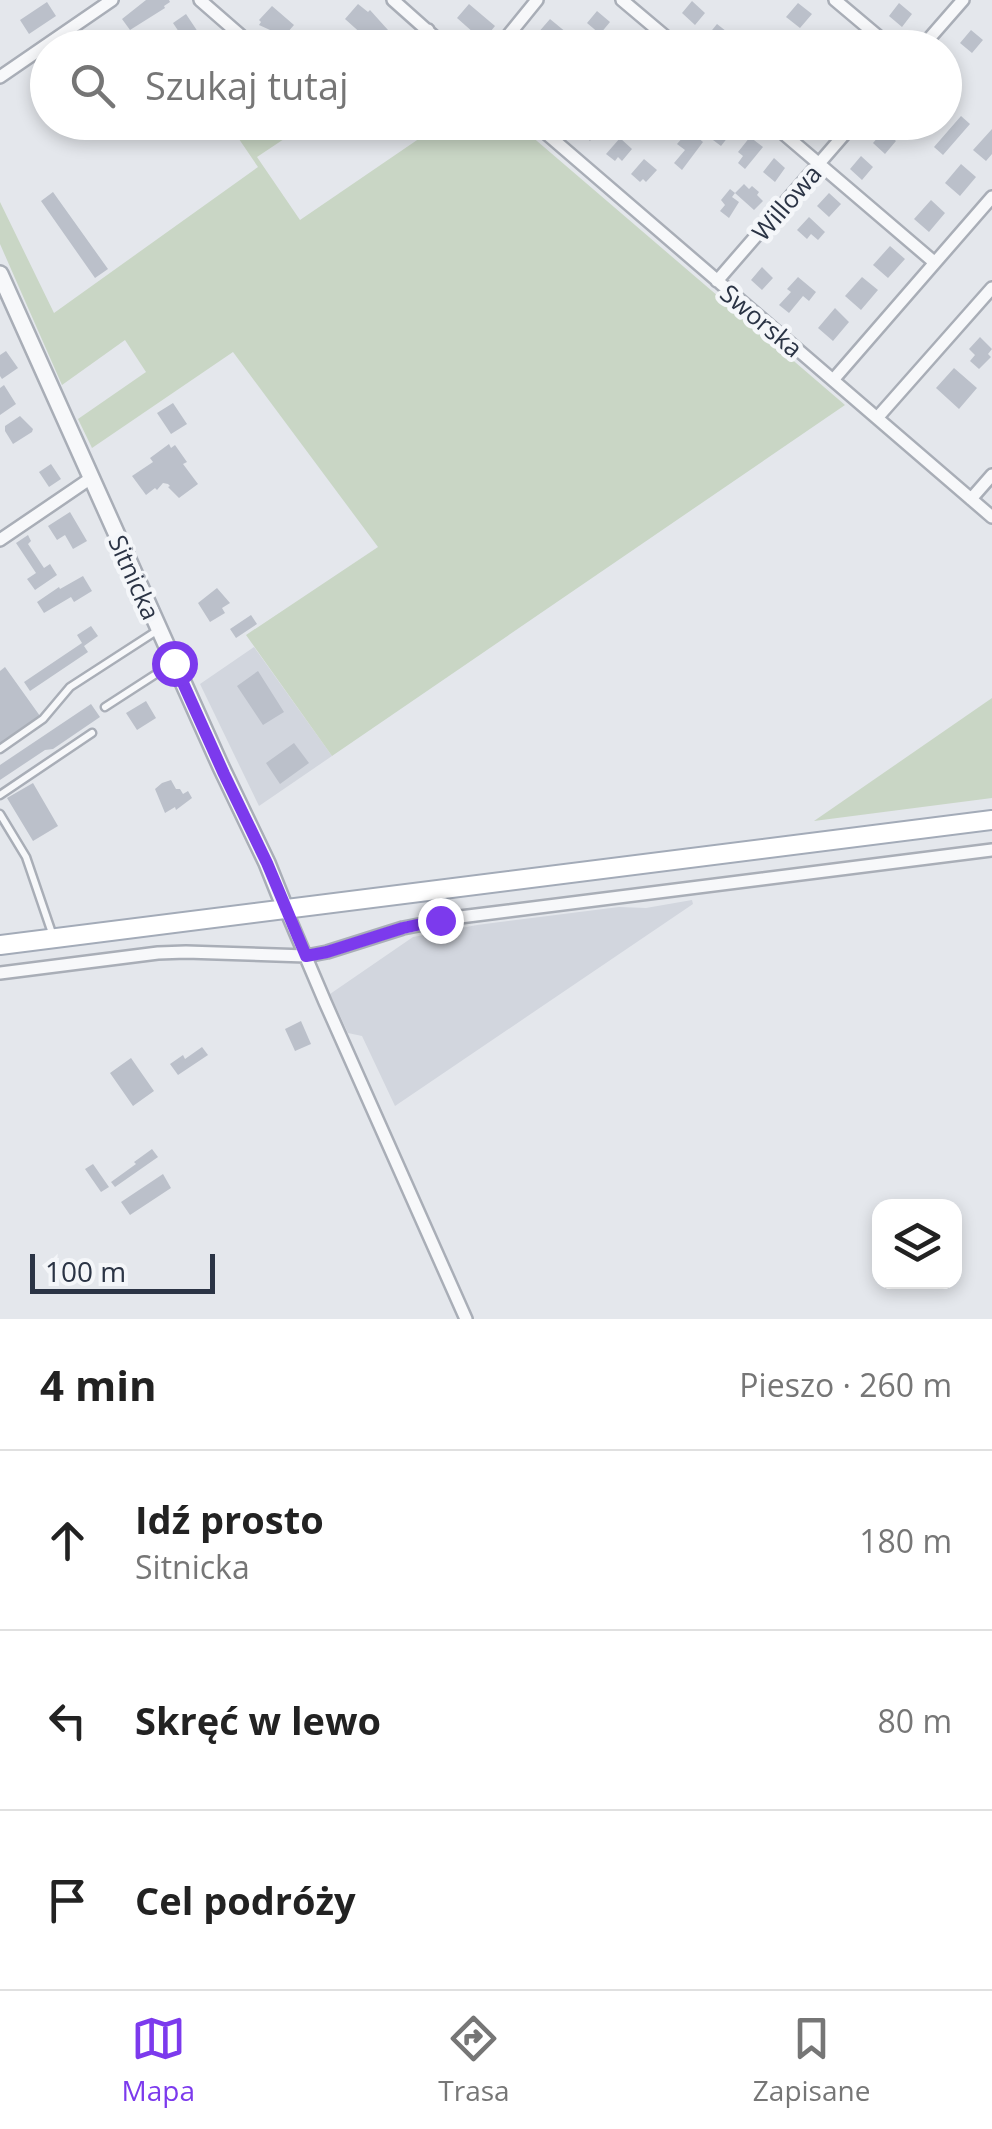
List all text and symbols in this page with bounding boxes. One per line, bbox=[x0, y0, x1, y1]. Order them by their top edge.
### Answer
search box bbox=[30, 30, 962, 140]
icon: search bbox=[65, 58, 120, 113]
text: Szukaj tutaj bbox=[145, 59, 349, 111]
street label: Willowa bbox=[744, 157, 828, 247]
street label: Sworska bbox=[714, 276, 810, 364]
street label: Sitnicka bbox=[101, 529, 169, 625]
route start bbox=[152, 641, 198, 687]
route end bbox=[418, 898, 464, 944]
map controls bbox=[872, 1199, 962, 1289]
button: layers bbox=[872, 1199, 962, 1289]
scale bar bbox=[30, 1249, 215, 1294]
text: 100 m bbox=[45, 1252, 126, 1290]
text: 4 min bbox=[40, 1356, 157, 1413]
text: Pieszo · 260 m bbox=[739, 1363, 952, 1406]
text: Idź prosto bbox=[135, 1493, 324, 1545]
icon: ahead bbox=[40, 1513, 95, 1568]
text: 180 m bbox=[859, 1519, 952, 1562]
text: Sitnicka bbox=[135, 1545, 250, 1588]
icon: left bbox=[40, 1693, 95, 1748]
text: Skręć w lewo bbox=[135, 1694, 381, 1746]
text: 80 m bbox=[877, 1699, 952, 1742]
icon: arrive bbox=[40, 1873, 95, 1928]
text: Cel podróży bbox=[135, 1874, 356, 1926]
tab: Mapa bbox=[122, 2011, 195, 2109]
tab: Trasa bbox=[438, 2011, 510, 2109]
tab: Zapisane bbox=[753, 2011, 870, 2109]

